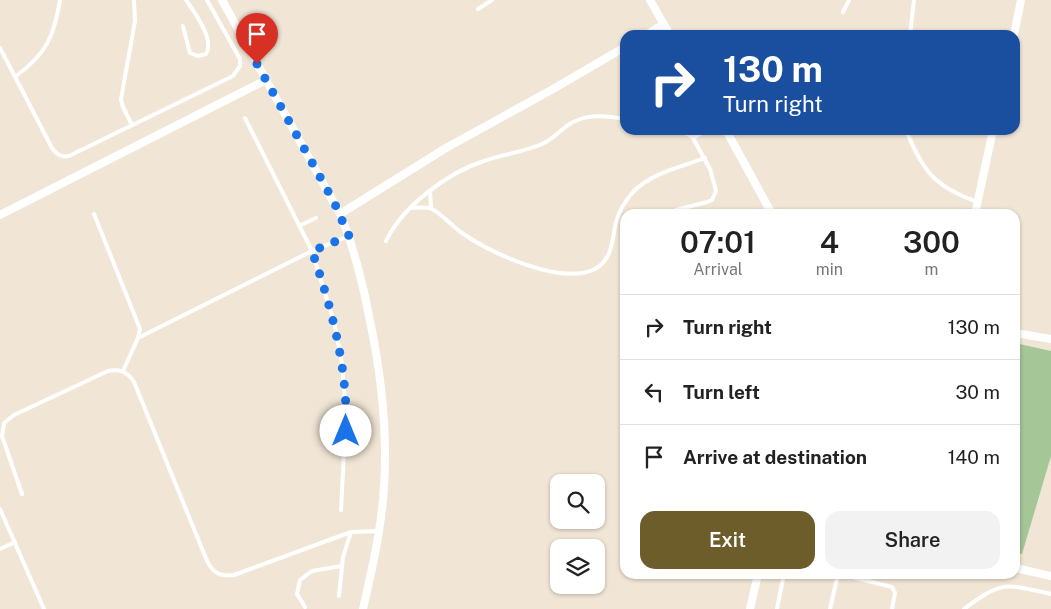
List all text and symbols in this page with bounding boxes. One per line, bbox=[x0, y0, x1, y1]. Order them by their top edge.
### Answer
pin bbox=[236, 13, 278, 64]
icon: arrive bbox=[243, 20, 271, 48]
text: 130 m bbox=[723, 49, 823, 90]
icon: right bbox=[640, 50, 705, 115]
text: Turn right bbox=[723, 91, 823, 117]
text: 07:01 bbox=[680, 224, 756, 260]
text: 4 bbox=[820, 224, 839, 260]
text: 300 bbox=[903, 224, 960, 260]
text: Arrival bbox=[693, 260, 743, 279]
text: min bbox=[816, 260, 843, 279]
text: m bbox=[925, 260, 938, 279]
icon: right bbox=[640, 313, 668, 341]
text: Turn right bbox=[683, 316, 772, 338]
text: 130 m bbox=[948, 316, 1000, 338]
icon: left bbox=[640, 378, 668, 406]
text: Turn left bbox=[683, 381, 760, 403]
text: 30 m bbox=[955, 381, 1000, 403]
position arrow bbox=[319, 404, 371, 456]
icon: arrive bbox=[640, 443, 668, 471]
text: Arrive at destination bbox=[683, 446, 867, 468]
text: 140 m bbox=[948, 446, 1000, 468]
map controls bbox=[550, 474, 605, 594]
button: search bbox=[550, 474, 605, 529]
button: Exit bbox=[640, 511, 815, 569]
button: Share bbox=[825, 511, 1000, 569]
button: layers bbox=[550, 539, 605, 594]

